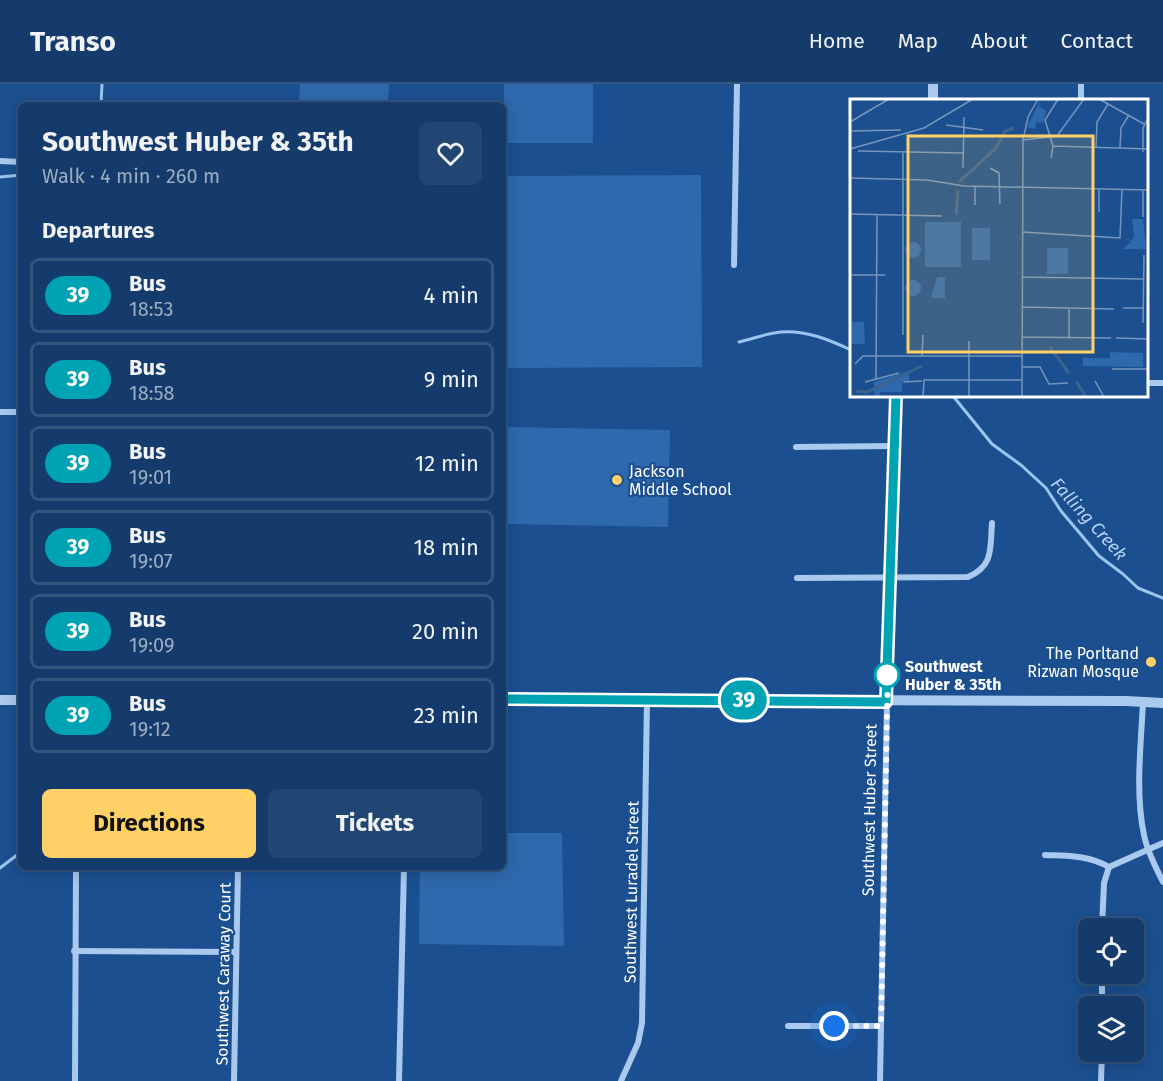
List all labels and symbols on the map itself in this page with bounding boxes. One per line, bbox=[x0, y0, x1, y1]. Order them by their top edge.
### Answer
inset map bbox=[850, 99, 1148, 398]
place label: Jackson Middle School bbox=[629, 462, 732, 499]
marker: Jackson Middle School bbox=[610, 473, 624, 487]
water label: Falling Creek bbox=[1046, 473, 1132, 565]
place label: The Porltand Rizwan Mosque bbox=[1027, 644, 1139, 681]
marker: The Porltand Rizwan Mosque bbox=[1144, 655, 1158, 669]
place label: Southwest Huber & 35th bbox=[905, 657, 1002, 694]
marker: Southwest Huber & 35th bbox=[874, 662, 900, 688]
line badge: 39 bbox=[717, 680, 771, 720]
street label: Southwest Huber Street bbox=[858, 723, 881, 896]
street label: Southwest Luradel Street bbox=[620, 801, 643, 983]
street label: Southwest Caraway Court bbox=[212, 882, 235, 1066]
your location bbox=[819, 1011, 849, 1041]

